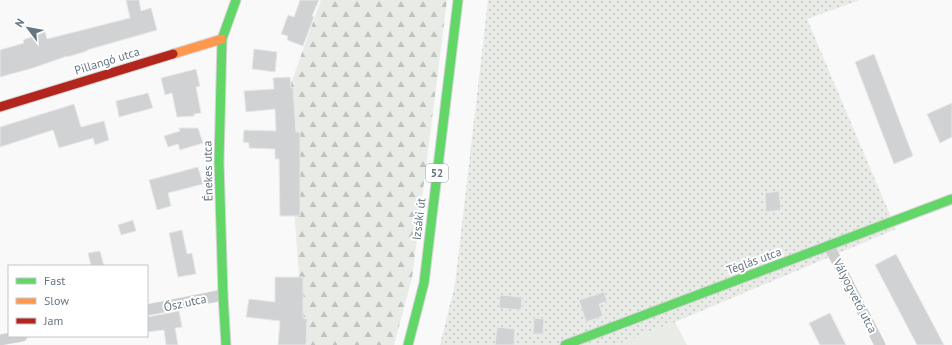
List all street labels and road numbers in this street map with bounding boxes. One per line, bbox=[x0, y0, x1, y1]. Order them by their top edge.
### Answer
street label: Pillangó utca bbox=[72, 43, 141, 78]
street label: Énekes utca bbox=[199, 140, 216, 202]
road number: 52 bbox=[426, 164, 448, 182]
street label: Izsáki út bbox=[408, 197, 429, 241]
street label: Téglás utca bbox=[724, 244, 783, 277]
street label: Vályogvető utca bbox=[830, 255, 881, 335]
street label: Ősz utca bbox=[162, 291, 208, 314]

